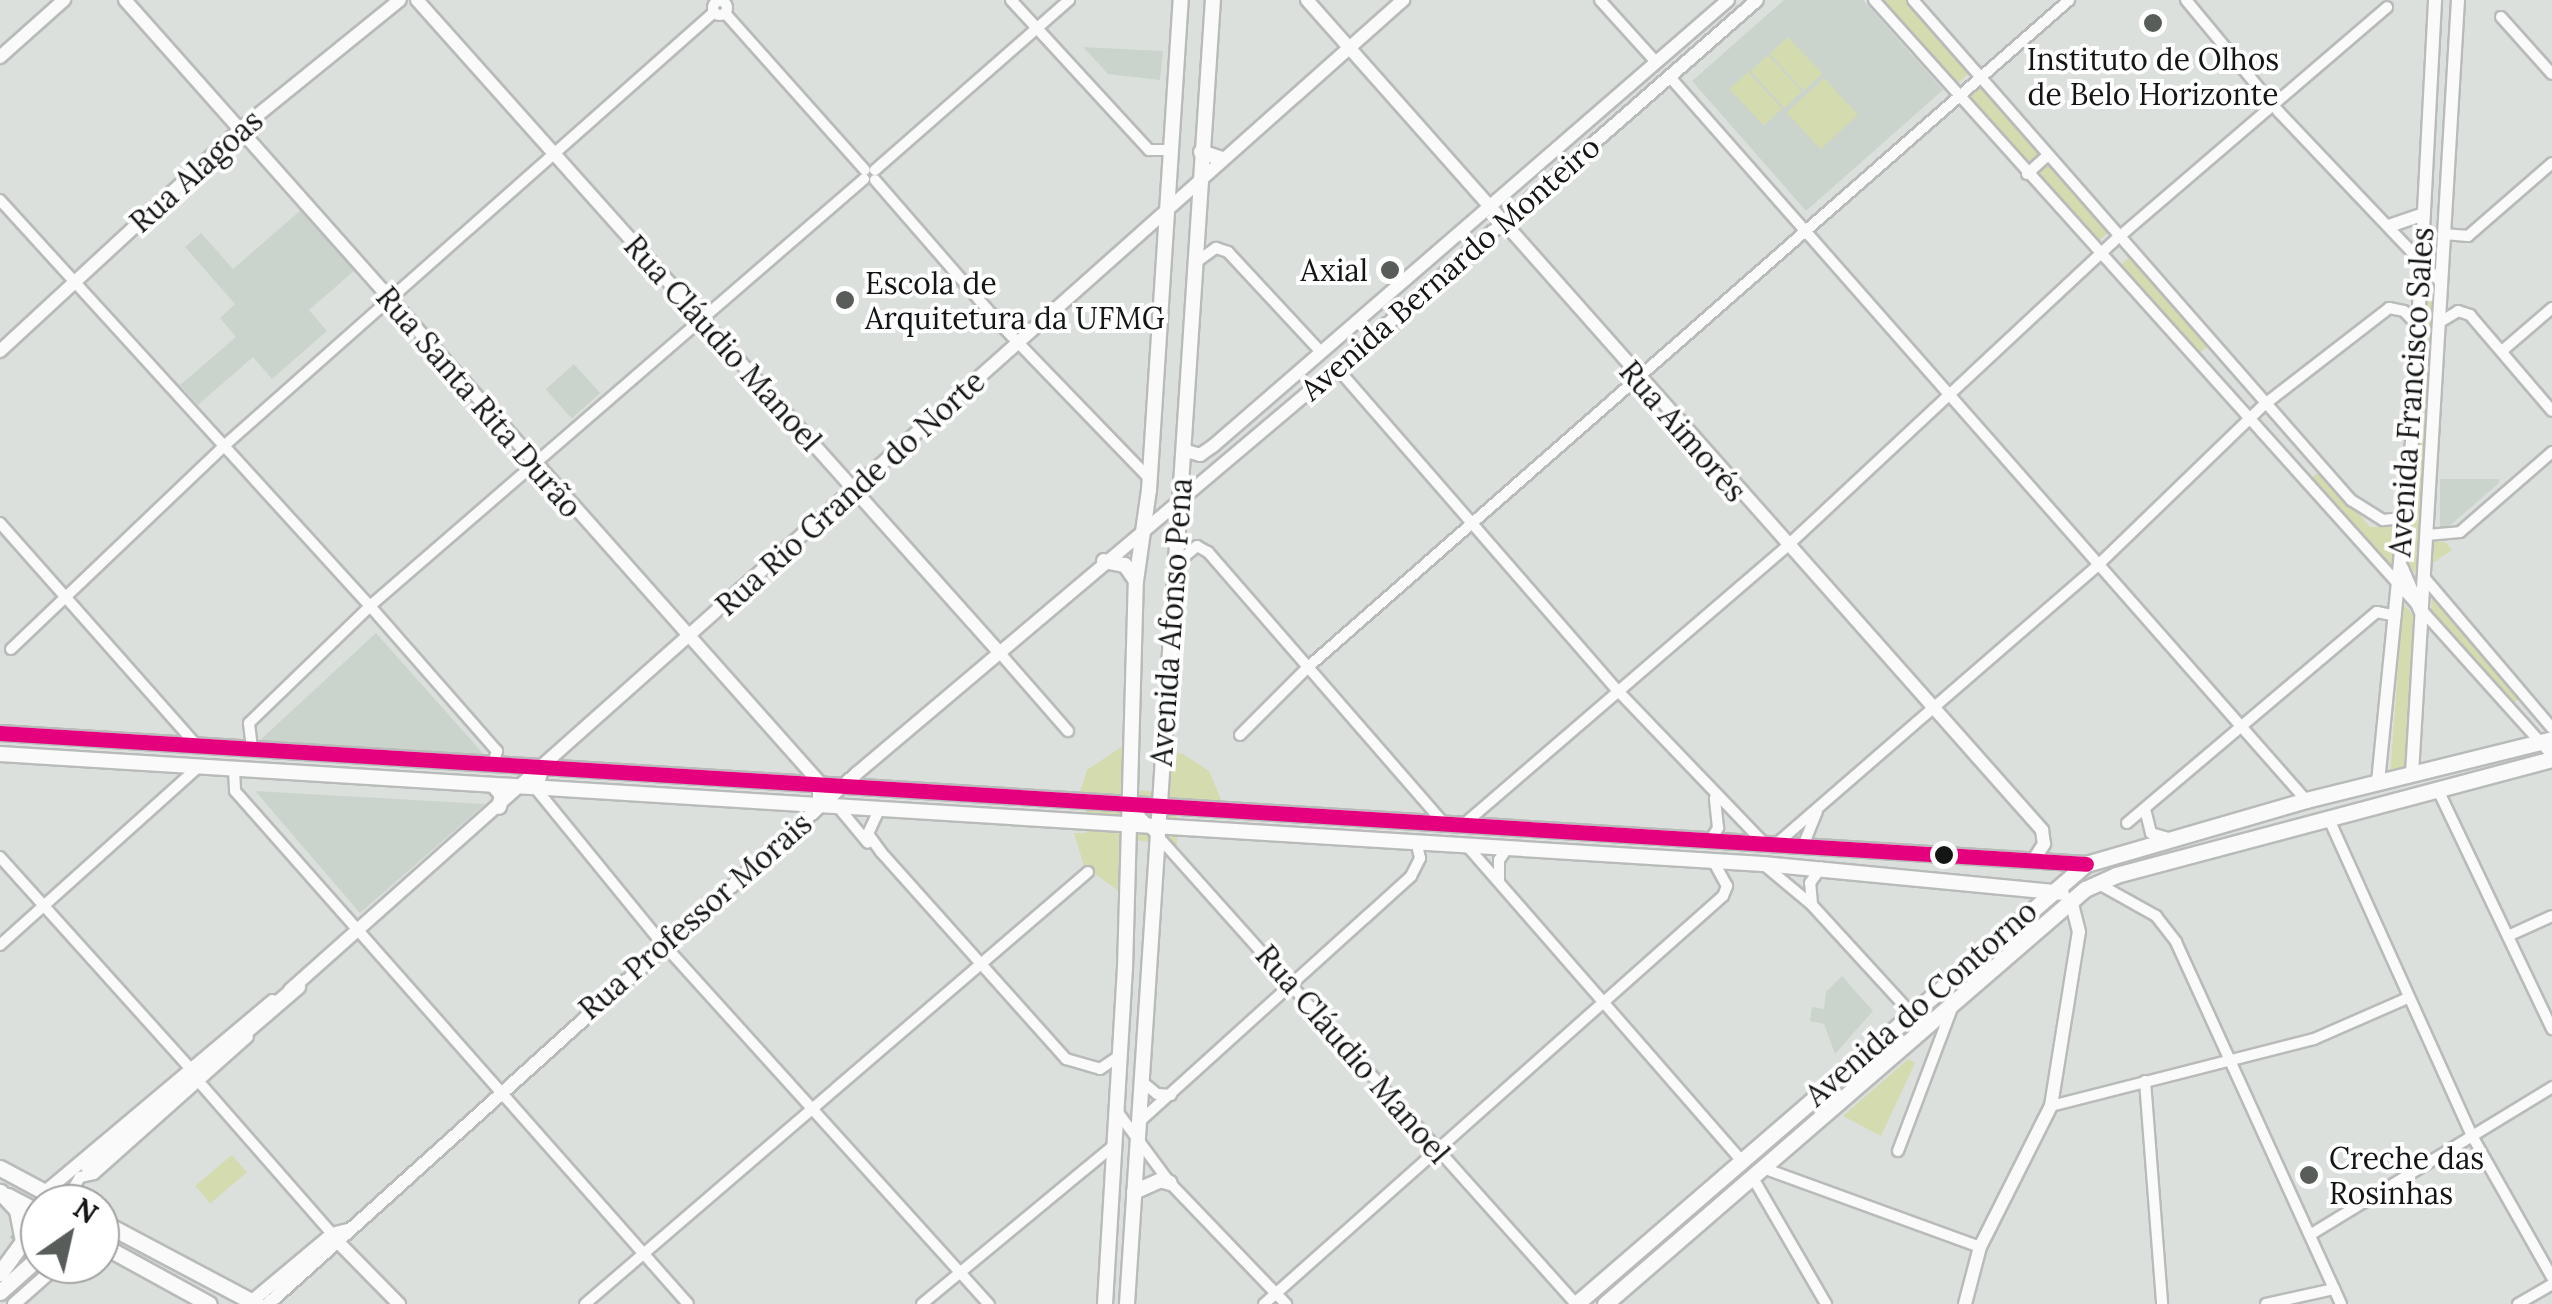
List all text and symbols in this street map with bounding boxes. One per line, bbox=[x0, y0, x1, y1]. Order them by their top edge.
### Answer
marker: Instituto de Olhos de Belo Horizonte bbox=[2140, 10, 2166, 36]
place label: Instituto de Olhos de Belo Horizonte bbox=[2027, 41, 2279, 112]
street label: Rua Alagoas bbox=[122, 102, 270, 240]
street label: Avenida Bernardo Monteiro bbox=[1293, 128, 1607, 408]
street label: Avenida Francisco Sales bbox=[2382, 226, 2440, 558]
street label: Rua Cláudio Manoel bbox=[617, 228, 829, 458]
place label: Axial bbox=[1300, 252, 1368, 288]
marker: Axial bbox=[1377, 257, 1403, 283]
place label: Escola de Arquitetura da UFMG bbox=[865, 265, 1165, 336]
street label: Rua Santa Rita Durão bbox=[369, 279, 589, 525]
marker: Escola de Arquitetura da UFMG bbox=[834, 289, 856, 311]
street label: Rua Aimorés bbox=[1612, 353, 1754, 509]
street label: Rua Rio Grande do Norte bbox=[708, 363, 992, 623]
street label: Avenida Afonso Pena bbox=[1143, 477, 1199, 767]
street label: Rua Professor Morais bbox=[571, 805, 819, 1027]
unlabelled marker bbox=[1934, 845, 1954, 865]
street label: Avenida do Contorno bbox=[1798, 893, 2044, 1113]
street label: Rua Cláudio Manoel bbox=[1248, 937, 1458, 1171]
place label: Creche das Rosinhas bbox=[2329, 1140, 2484, 1210]
marker: Creche das Rosinhas bbox=[2298, 1164, 2320, 1186]
north arrow bbox=[20, 1184, 120, 1284]
text: N bbox=[67, 1190, 105, 1232]

